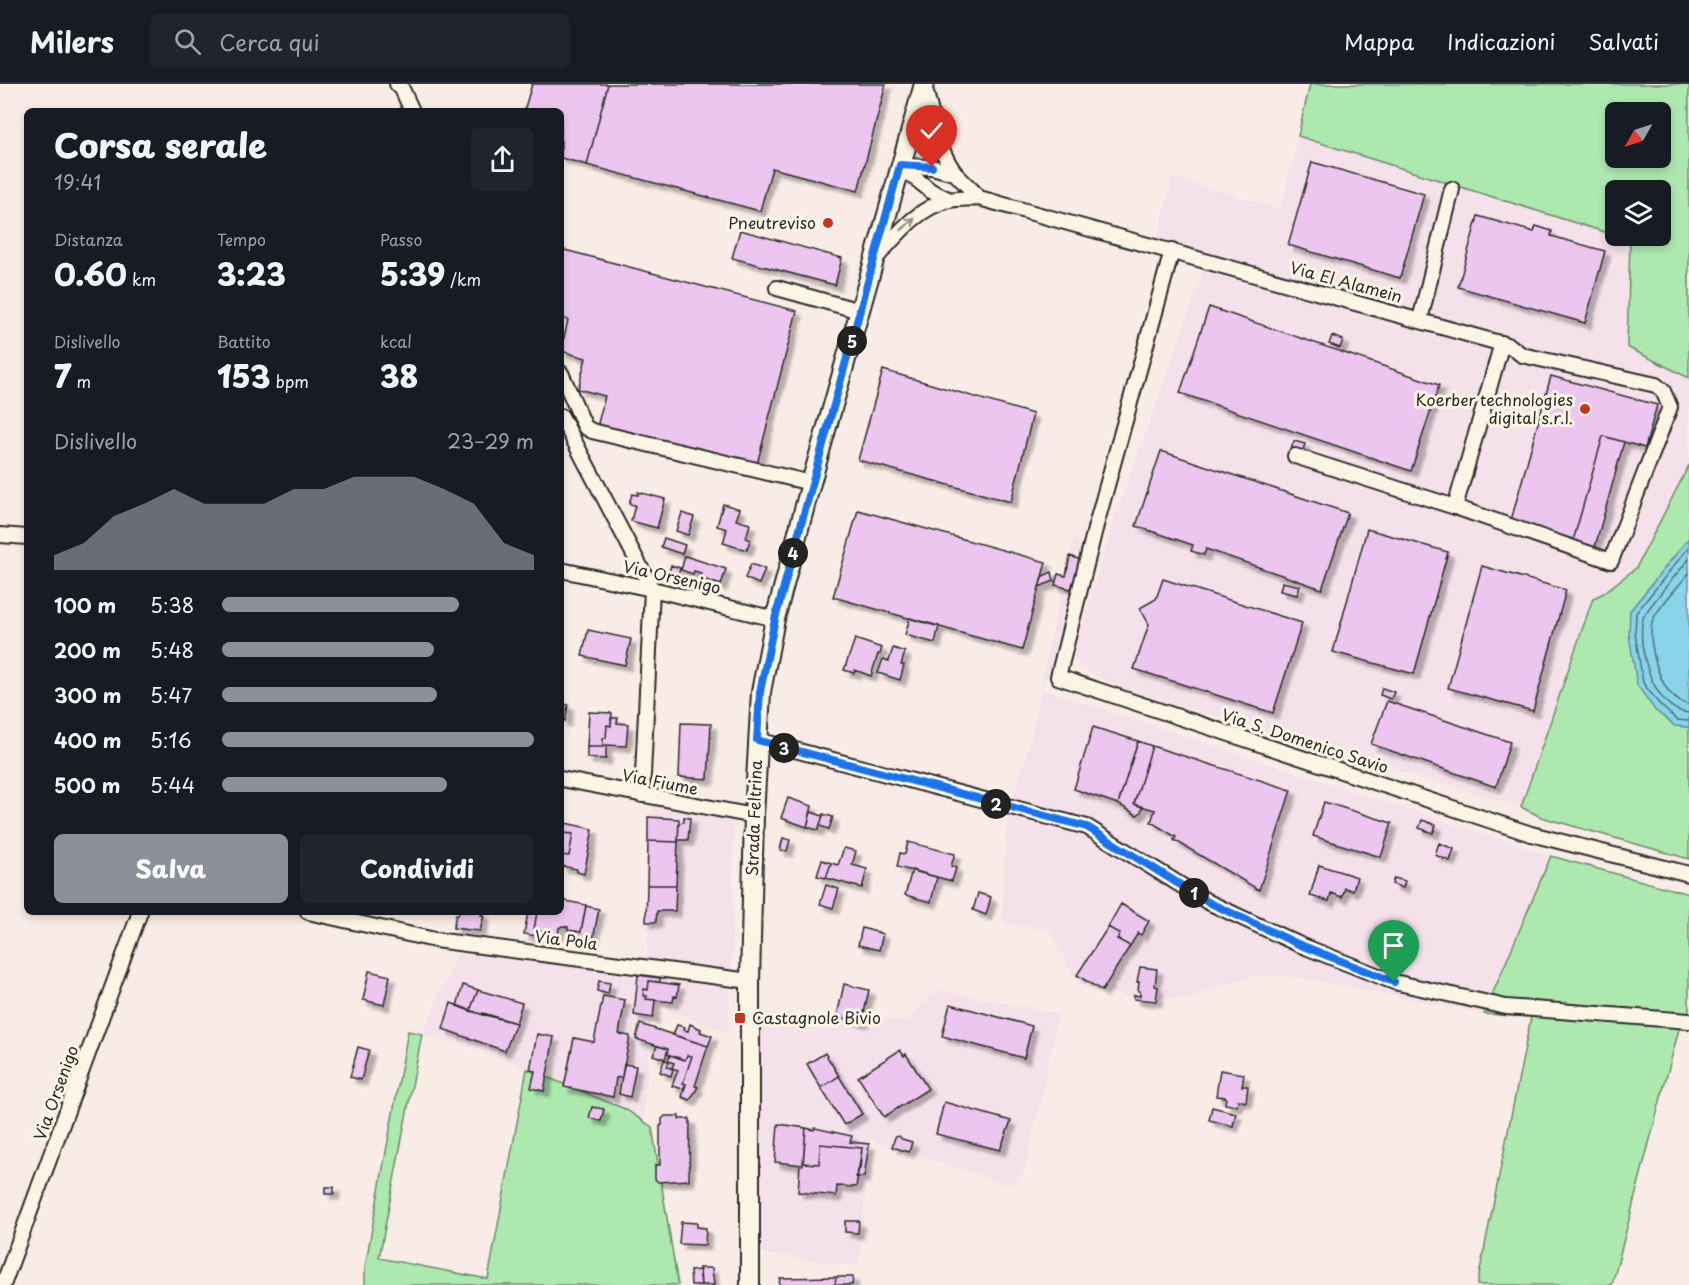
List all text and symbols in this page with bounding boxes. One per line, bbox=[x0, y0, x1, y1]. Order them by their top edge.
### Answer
search box bbox=[150, 14, 570, 68]
text: Milers bbox=[30, 20, 114, 63]
icon: search bbox=[171, 25, 204, 58]
text: Cerca qui bbox=[219, 25, 320, 58]
text: Mappa bbox=[1344, 25, 1414, 57]
text: Indicazioni bbox=[1447, 25, 1555, 57]
text: Salvati bbox=[1588, 25, 1659, 57]
north arrow bbox=[1605, 102, 1671, 168]
map controls bbox=[1605, 102, 1671, 246]
pin bbox=[906, 105, 957, 167]
icon: check bbox=[915, 114, 948, 147]
text: Corsa serale bbox=[54, 119, 267, 169]
button: share bbox=[471, 128, 534, 191]
text: 19:41 bbox=[54, 167, 101, 197]
button: layers bbox=[1605, 180, 1671, 246]
place label: Pneutreviso bbox=[728, 210, 816, 234]
marker: Pneutreviso bbox=[821, 216, 835, 230]
one-way arrow bbox=[900, 217, 915, 231]
text: Distanza bbox=[54, 227, 123, 251]
text: Tempo bbox=[217, 227, 266, 251]
text: Passo bbox=[380, 227, 422, 251]
text: 0.60 bbox=[54, 251, 127, 296]
text: 3:23 bbox=[217, 251, 286, 296]
text: 5:39 bbox=[380, 251, 445, 296]
street label: Via El Alamein bbox=[1287, 255, 1405, 308]
text: km bbox=[127, 267, 156, 291]
text: /km bbox=[445, 267, 481, 291]
pin: 5 bbox=[837, 326, 867, 356]
text: Dislivello bbox=[54, 329, 120, 353]
text: Battito bbox=[217, 329, 271, 353]
text: kcal bbox=[380, 329, 412, 353]
text: 5 bbox=[847, 329, 857, 353]
text: 7 bbox=[54, 353, 71, 398]
text: 153 bbox=[217, 353, 271, 398]
text: 38 bbox=[380, 353, 418, 398]
text: m bbox=[71, 369, 91, 393]
text: bpm bbox=[271, 369, 309, 393]
place label: Koerber technologies digital s.r.l. bbox=[1416, 387, 1573, 429]
marker: Koerber technologies digital s.r.l. bbox=[1578, 402, 1592, 416]
text: Dislivello bbox=[54, 426, 137, 456]
text: 23–29 m bbox=[447, 426, 534, 456]
pin: 4 bbox=[778, 538, 808, 568]
text: 4 bbox=[788, 541, 798, 565]
street label: Via Orsenigo bbox=[621, 553, 723, 599]
text: 100 m bbox=[54, 590, 116, 620]
text: 5:38 bbox=[150, 590, 194, 620]
text: 200 m bbox=[54, 635, 121, 665]
text: 5:48 bbox=[150, 635, 194, 665]
text: 300 m bbox=[54, 680, 122, 710]
text: 5:47 bbox=[150, 680, 192, 710]
street label: Via S. Domenico Savio bbox=[1219, 702, 1392, 778]
text: 400 m bbox=[54, 725, 122, 755]
text: 5:16 bbox=[150, 725, 192, 755]
pin: 3 bbox=[769, 733, 799, 763]
text: 3 bbox=[779, 736, 789, 760]
street label: Strada Feltrina bbox=[739, 760, 767, 876]
street label: Via Fiume bbox=[620, 762, 701, 800]
text: 500 m bbox=[54, 770, 121, 800]
text: 5:44 bbox=[150, 770, 195, 800]
pin: 2 bbox=[981, 789, 1011, 819]
text: 2 bbox=[990, 792, 1002, 816]
button: Salva bbox=[54, 834, 288, 903]
button: Condividi bbox=[300, 834, 534, 903]
pin: 1 bbox=[1179, 878, 1209, 908]
text: 1 bbox=[1190, 881, 1198, 905]
pin bbox=[1368, 920, 1419, 982]
street label: Via Pola bbox=[533, 923, 599, 955]
icon: arrive bbox=[1377, 929, 1410, 962]
place label: Castagnole Bivio bbox=[752, 1005, 881, 1029]
marker: Castagnole Bivio bbox=[733, 1011, 747, 1025]
street label: Via Orsenigo bbox=[27, 1042, 83, 1144]

